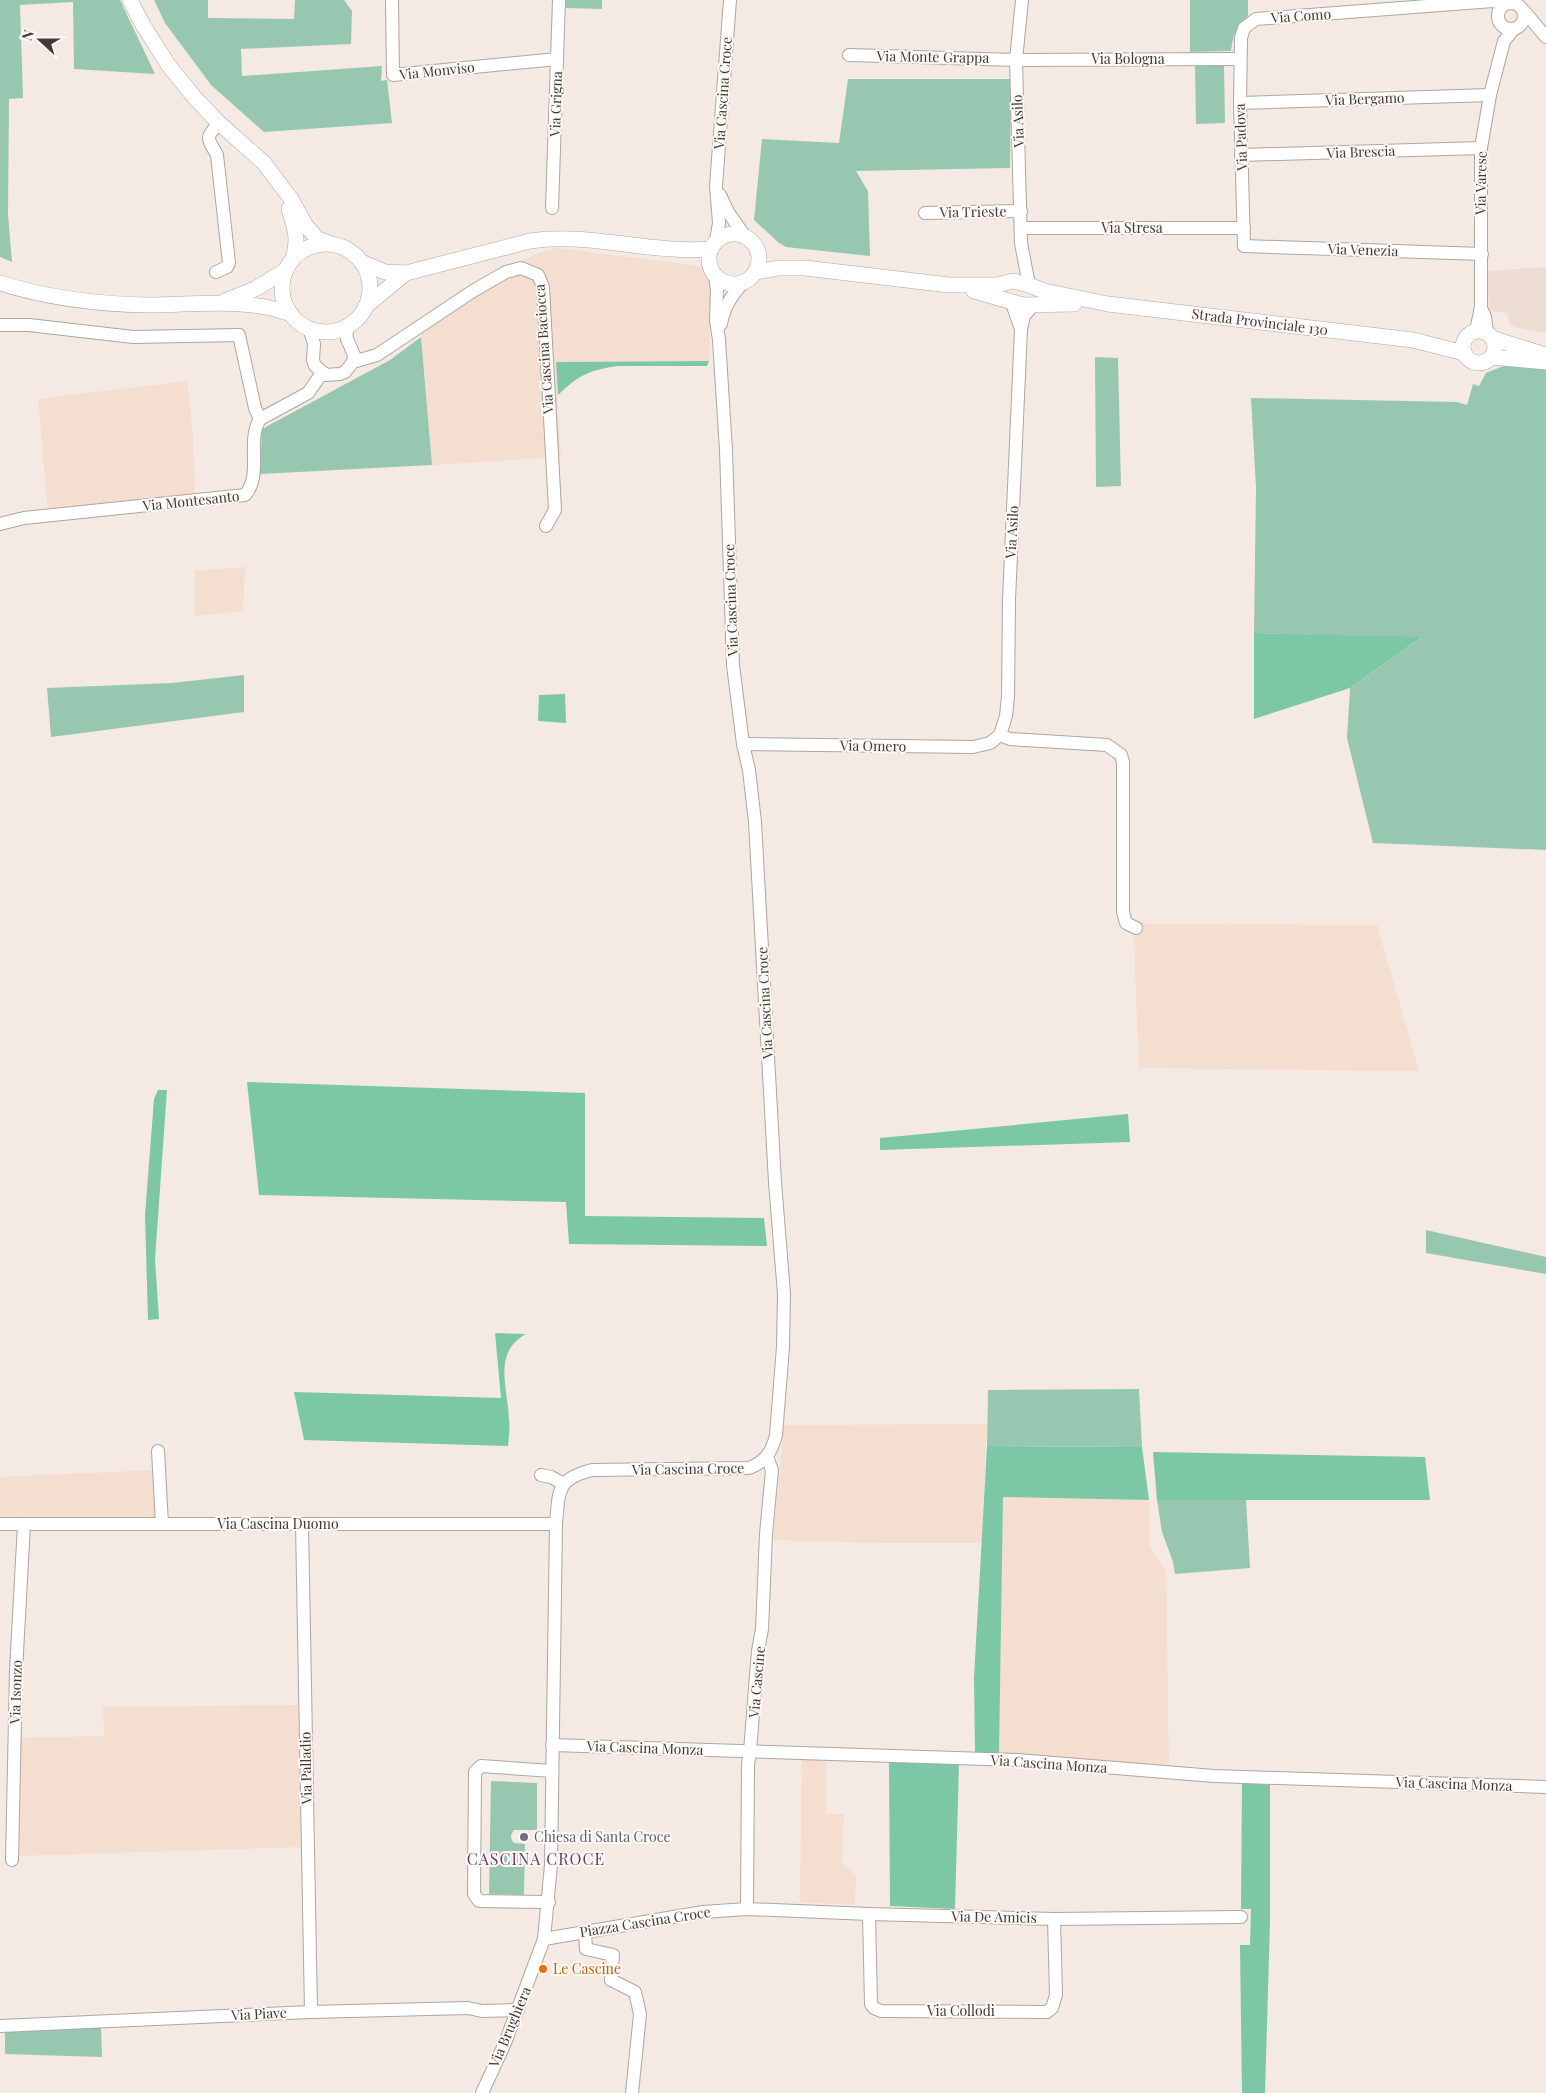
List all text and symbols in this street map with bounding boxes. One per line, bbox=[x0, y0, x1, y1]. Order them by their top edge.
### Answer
street label: Via Como bbox=[1269, 4, 1332, 27]
north arrow bbox=[15, 15, 65, 65]
text: N bbox=[17, 27, 38, 43]
street label: Via Cascina Croce bbox=[709, 36, 736, 151]
street label: Via Monte Grappa bbox=[876, 46, 989, 67]
street label: Via Bologna bbox=[1090, 49, 1165, 68]
street label: Via Monviso bbox=[397, 57, 476, 84]
street label: Via Grigna bbox=[545, 71, 566, 138]
street label: Via Bergamo bbox=[1324, 88, 1405, 109]
street label: Via Asilo bbox=[1007, 94, 1028, 149]
street label: Via Padova bbox=[1230, 103, 1251, 172]
street label: Via Brescia bbox=[1325, 141, 1396, 162]
street label: Via Varese bbox=[1470, 151, 1491, 216]
street label: Via Trieste bbox=[938, 201, 1007, 222]
street label: Via Stresa bbox=[1100, 218, 1163, 237]
street label: Via Venezia bbox=[1326, 239, 1399, 260]
street label: Via Cascina Baciocca bbox=[529, 283, 558, 416]
street label: Strada Provinciale 130 bbox=[1191, 304, 1329, 339]
street label: Via Montesanto bbox=[141, 486, 241, 515]
street label: Via Asilo bbox=[1001, 505, 1022, 560]
street label: Via Cascina Croce bbox=[719, 544, 742, 658]
street label: Via Omero bbox=[839, 735, 907, 756]
street label: Via Cascina Croce bbox=[752, 946, 777, 1061]
street label: Via Cascina Croce bbox=[631, 1458, 744, 1479]
street label: Via Cascina Duomo bbox=[216, 1514, 339, 1533]
street label: Via Cascine bbox=[744, 1645, 769, 1720]
street label: Via Isonzo bbox=[5, 1659, 26, 1725]
street label: Via Palladio bbox=[295, 1731, 316, 1806]
street label: Via Cascina Monza bbox=[585, 1736, 704, 1759]
street label: Via Cascina Monza bbox=[989, 1750, 1108, 1777]
street label: Via Cascina Monza bbox=[1394, 1772, 1513, 1795]
place label: Chiesa di Santa Croce bbox=[534, 1827, 671, 1846]
marker: Chiesa di Santa Croce bbox=[518, 1831, 530, 1843]
district label: CASCINA CROCE bbox=[467, 1848, 605, 1869]
street label: Piazza Cascina Croce bbox=[578, 1902, 712, 1941]
street label: Via De Amicis bbox=[950, 1906, 1037, 1927]
place label: Le Cascine bbox=[553, 1959, 621, 1978]
marker: Le Cascine bbox=[537, 1963, 549, 1975]
street label: Via Brughiera bbox=[484, 1984, 535, 2071]
street label: Via Collodi bbox=[926, 2001, 995, 2020]
street label: Via Piave bbox=[230, 2003, 287, 2025]

